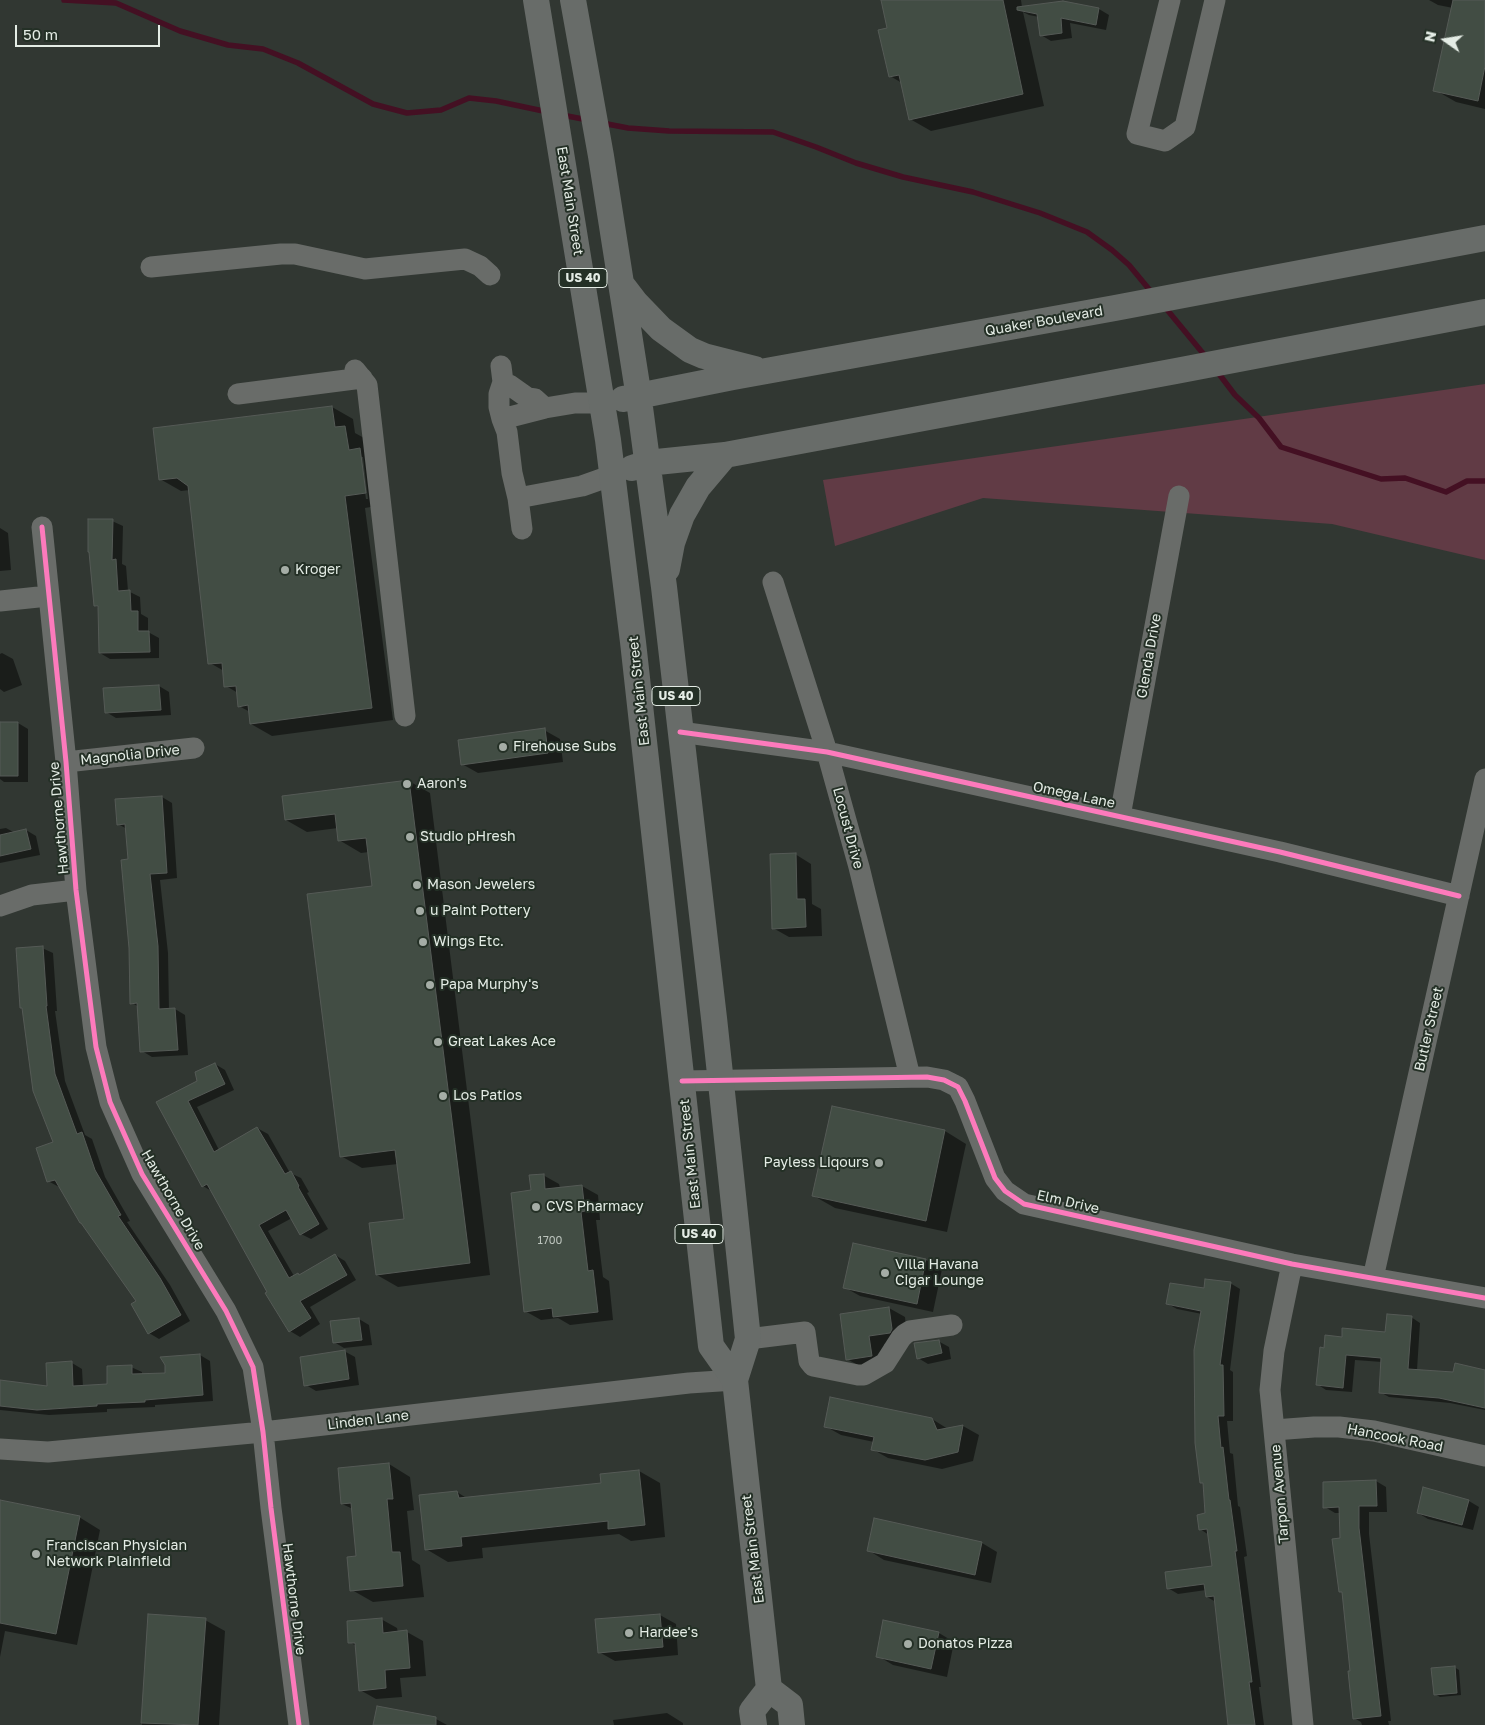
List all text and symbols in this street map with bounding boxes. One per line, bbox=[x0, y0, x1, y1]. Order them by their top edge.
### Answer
scale bar bbox=[18, 15, 162, 47]
north arrow bbox=[1420, 15, 1470, 65]
text: 50 m bbox=[23, 25, 58, 43]
text: N bbox=[1420, 29, 1439, 44]
street label: East Main Street bbox=[553, 145, 587, 257]
road number: US 40 bbox=[559, 268, 607, 288]
street label: Quaker Boulevard bbox=[984, 302, 1104, 340]
place label: Kroger bbox=[295, 562, 341, 578]
marker: Kroger bbox=[279, 564, 291, 576]
street label: Glenda Drive bbox=[1133, 612, 1165, 700]
street label: East Main Street bbox=[625, 635, 653, 747]
road number: US 40 bbox=[652, 686, 700, 706]
place label: Firehouse Subs bbox=[513, 739, 617, 755]
street label: Magnolia Drive bbox=[79, 741, 181, 769]
marker: Firehouse Subs bbox=[497, 741, 509, 753]
street label: Hawthorne Drive bbox=[46, 761, 72, 875]
place label: Aaron's bbox=[417, 776, 467, 792]
marker: Aaron's bbox=[401, 778, 413, 790]
street label: Omega Lane bbox=[1031, 778, 1117, 812]
street label: Locust Drive bbox=[829, 785, 867, 871]
place label: Studio pHresh bbox=[420, 829, 516, 845]
marker: Studio pHresh bbox=[404, 831, 416, 843]
place label: Mason Jewelers bbox=[427, 877, 535, 893]
marker: Mason Jewelers bbox=[411, 879, 423, 891]
place label: u Paint Pottery bbox=[430, 903, 531, 919]
marker: u Paint Pottery bbox=[414, 905, 426, 917]
place label: Wings Etc. bbox=[433, 934, 504, 950]
marker: Wings Etc. bbox=[417, 936, 429, 948]
place label: Papa Murphy's bbox=[440, 977, 539, 993]
marker: Papa Murphy's bbox=[424, 979, 436, 991]
street label: Butler Street bbox=[1411, 985, 1447, 1073]
place label: Great Lakes Ace bbox=[448, 1034, 556, 1050]
marker: Great Lakes Ace bbox=[432, 1036, 444, 1048]
place label: Los Patios bbox=[453, 1088, 522, 1104]
marker: Los Patios bbox=[437, 1090, 449, 1102]
street label: East Main Street bbox=[676, 1098, 704, 1210]
street label: Hawthorne Drive bbox=[137, 1147, 209, 1253]
place label: Payless Liqours bbox=[764, 1155, 869, 1171]
marker: Payless Liqours bbox=[873, 1157, 885, 1169]
street label: Elm Drive bbox=[1035, 1187, 1101, 1217]
place label: CVS Pharmacy bbox=[546, 1199, 644, 1215]
marker: CVS Pharmacy bbox=[530, 1201, 542, 1213]
road number: US 40 bbox=[675, 1224, 723, 1244]
house number: 1700 bbox=[538, 1234, 562, 1248]
place label: Villa Havana Cigar Lounge bbox=[895, 1257, 984, 1290]
marker: Villa Havana Cigar Lounge bbox=[879, 1267, 891, 1279]
street label: Linden Lane bbox=[326, 1407, 410, 1433]
street label: Hancook Road bbox=[1346, 1420, 1444, 1456]
street label: Tarpon Avenue bbox=[1267, 1444, 1293, 1544]
street label: East Main Street bbox=[738, 1493, 768, 1605]
place label: Franciscan Physician Network Plainfield bbox=[46, 1538, 187, 1570]
street label: Hawthorne Drive bbox=[279, 1542, 309, 1656]
marker: Franciscan Physician Network Plainfield bbox=[30, 1548, 42, 1560]
place label: Hardee's bbox=[639, 1625, 698, 1641]
marker: Hardee's bbox=[623, 1627, 635, 1639]
place label: Donatos Pizza bbox=[918, 1636, 1013, 1652]
marker: Donatos Pizza bbox=[902, 1638, 914, 1650]

